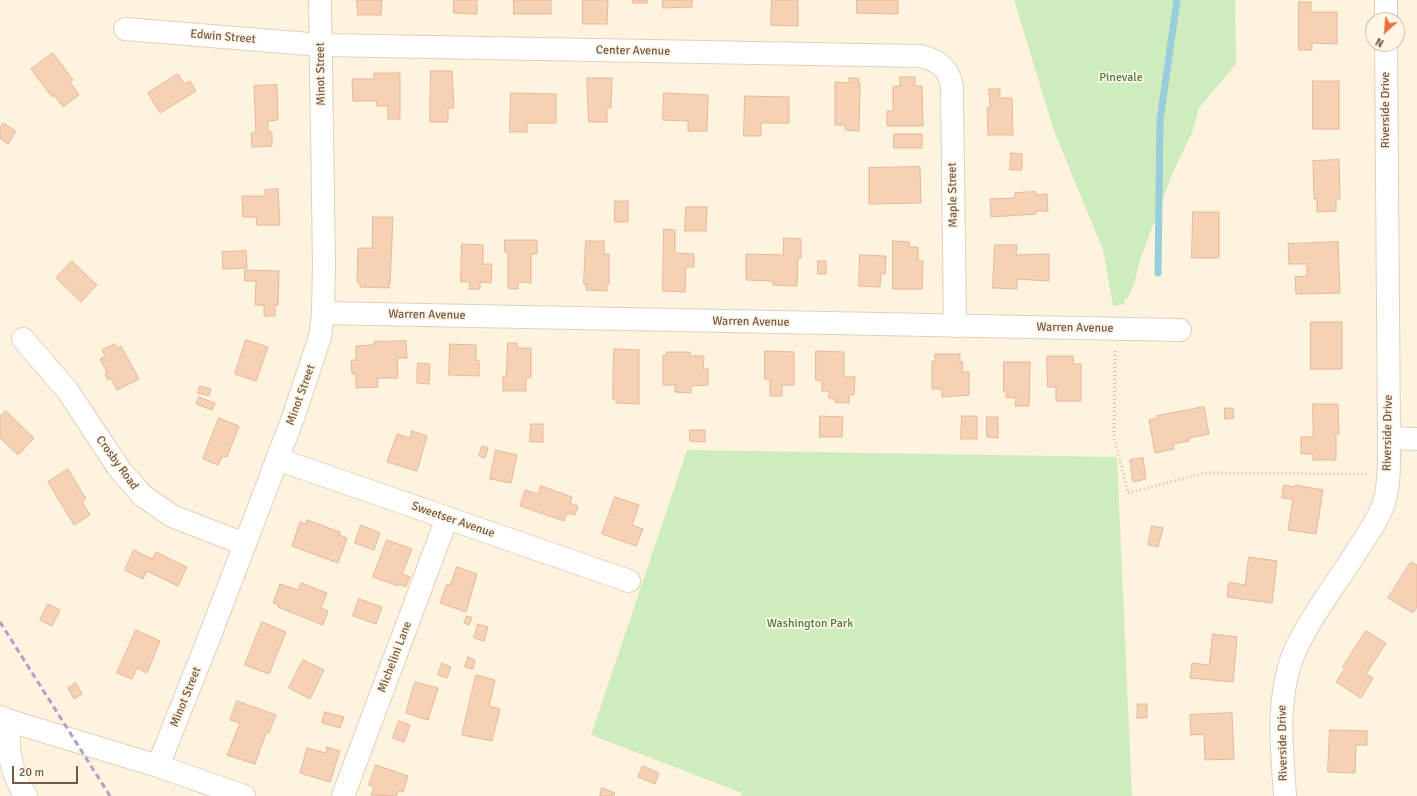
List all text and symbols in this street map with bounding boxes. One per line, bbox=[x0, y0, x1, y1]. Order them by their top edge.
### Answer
north arrow bbox=[1365, 12, 1405, 52]
street label: Edwin Street bbox=[190, 27, 256, 47]
text: N bbox=[1373, 35, 1386, 50]
street label: Minot Street bbox=[313, 42, 329, 106]
street label: Center Avenue bbox=[596, 43, 670, 59]
park label: Pinevale bbox=[1099, 71, 1143, 85]
street label: Riverside Drive bbox=[1379, 72, 1393, 148]
street label: Maple Street bbox=[945, 162, 961, 228]
street label: Warren Avenue bbox=[388, 307, 466, 323]
street label: Warren Avenue bbox=[712, 314, 790, 330]
street label: Warren Avenue bbox=[1036, 320, 1114, 336]
street label: Minot Street bbox=[283, 363, 319, 427]
street label: Riverside Drive bbox=[1380, 395, 1396, 471]
street label: Crosby Road bbox=[93, 433, 141, 493]
street label: Sweetser Avenue bbox=[410, 499, 496, 541]
park label: Washington Park bbox=[767, 617, 853, 631]
street label: Michelini Lane bbox=[375, 619, 415, 695]
street label: Minot Street bbox=[167, 665, 205, 729]
street label: Riverside Drive bbox=[1275, 705, 1291, 781]
scale bar bbox=[14, 758, 80, 784]
text: 20 m bbox=[19, 765, 44, 780]

